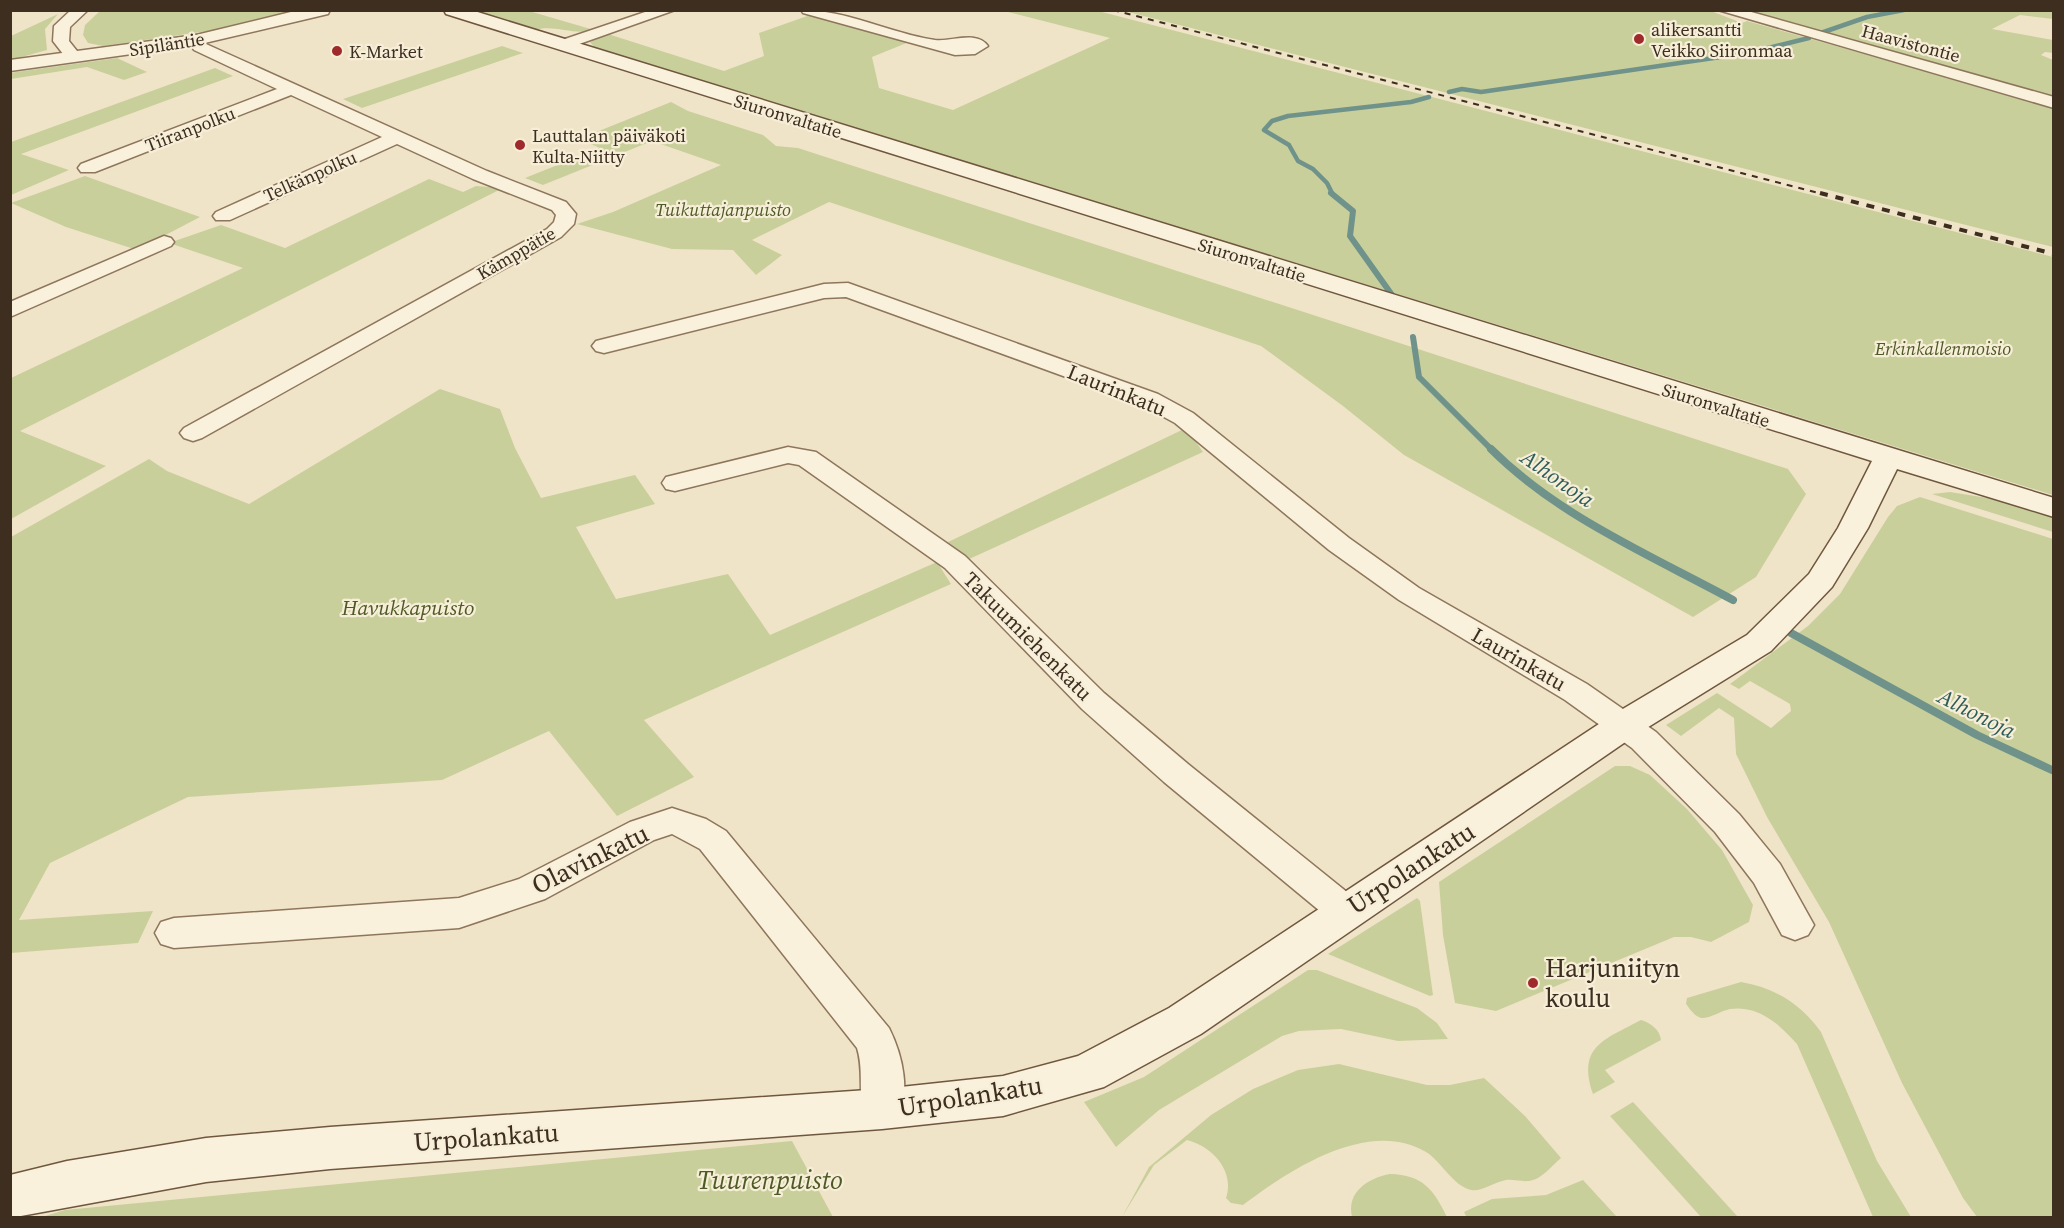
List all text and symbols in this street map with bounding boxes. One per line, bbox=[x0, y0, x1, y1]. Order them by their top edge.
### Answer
place label: alikersantti Veikko Siironmaa bbox=[1651, 17, 1793, 63]
street label: Haavistontie bbox=[1859, 18, 1963, 68]
street label: Sipiläntie bbox=[128, 26, 206, 62]
marker: alikersantti Veikko Siironmaa bbox=[1632, 32, 1646, 46]
place label: K-Market bbox=[349, 39, 423, 64]
marker: K-Market bbox=[330, 44, 344, 58]
street label: Siuronvaltatie bbox=[731, 88, 845, 144]
street label: Tiiranpolku bbox=[141, 100, 239, 158]
place label: Lauttalan päiväkoti Kulta-Niitty bbox=[532, 123, 686, 169]
marker: Lauttalan päiväkoti Kulta-Niitty bbox=[513, 138, 527, 152]
street label: Telkänpolku bbox=[259, 144, 361, 208]
park label: Tuikuttajanpuisto bbox=[655, 197, 791, 222]
street label: Kämppätie bbox=[472, 220, 560, 286]
street label: Siuronvaltatie bbox=[1195, 232, 1309, 288]
park label: Erkinkallenmoisio bbox=[1874, 336, 2011, 361]
street label: Laurinkatu bbox=[1063, 357, 1171, 423]
street label: Siuronvaltatie bbox=[1659, 377, 1773, 433]
water label: Alhonoja bbox=[1514, 441, 1601, 514]
street label: Takuumiehenkatu bbox=[957, 565, 1099, 707]
park label: Havukkapuisto bbox=[341, 593, 474, 622]
street label: Laurinkatu bbox=[1466, 620, 1572, 698]
water label: Alhonoja bbox=[1931, 680, 2021, 745]
street label: Urpolankatu bbox=[1340, 813, 1482, 923]
street label: Olavinkatu bbox=[525, 815, 655, 903]
place label: Harjuniityn koulu bbox=[1545, 950, 1680, 1016]
marker: Harjuniityn koulu bbox=[1526, 976, 1540, 990]
street label: Urpolankatu bbox=[895, 1067, 1045, 1125]
street label: Urpolankatu bbox=[412, 1114, 560, 1160]
park label: Tuurenpuisto bbox=[697, 1162, 843, 1198]

